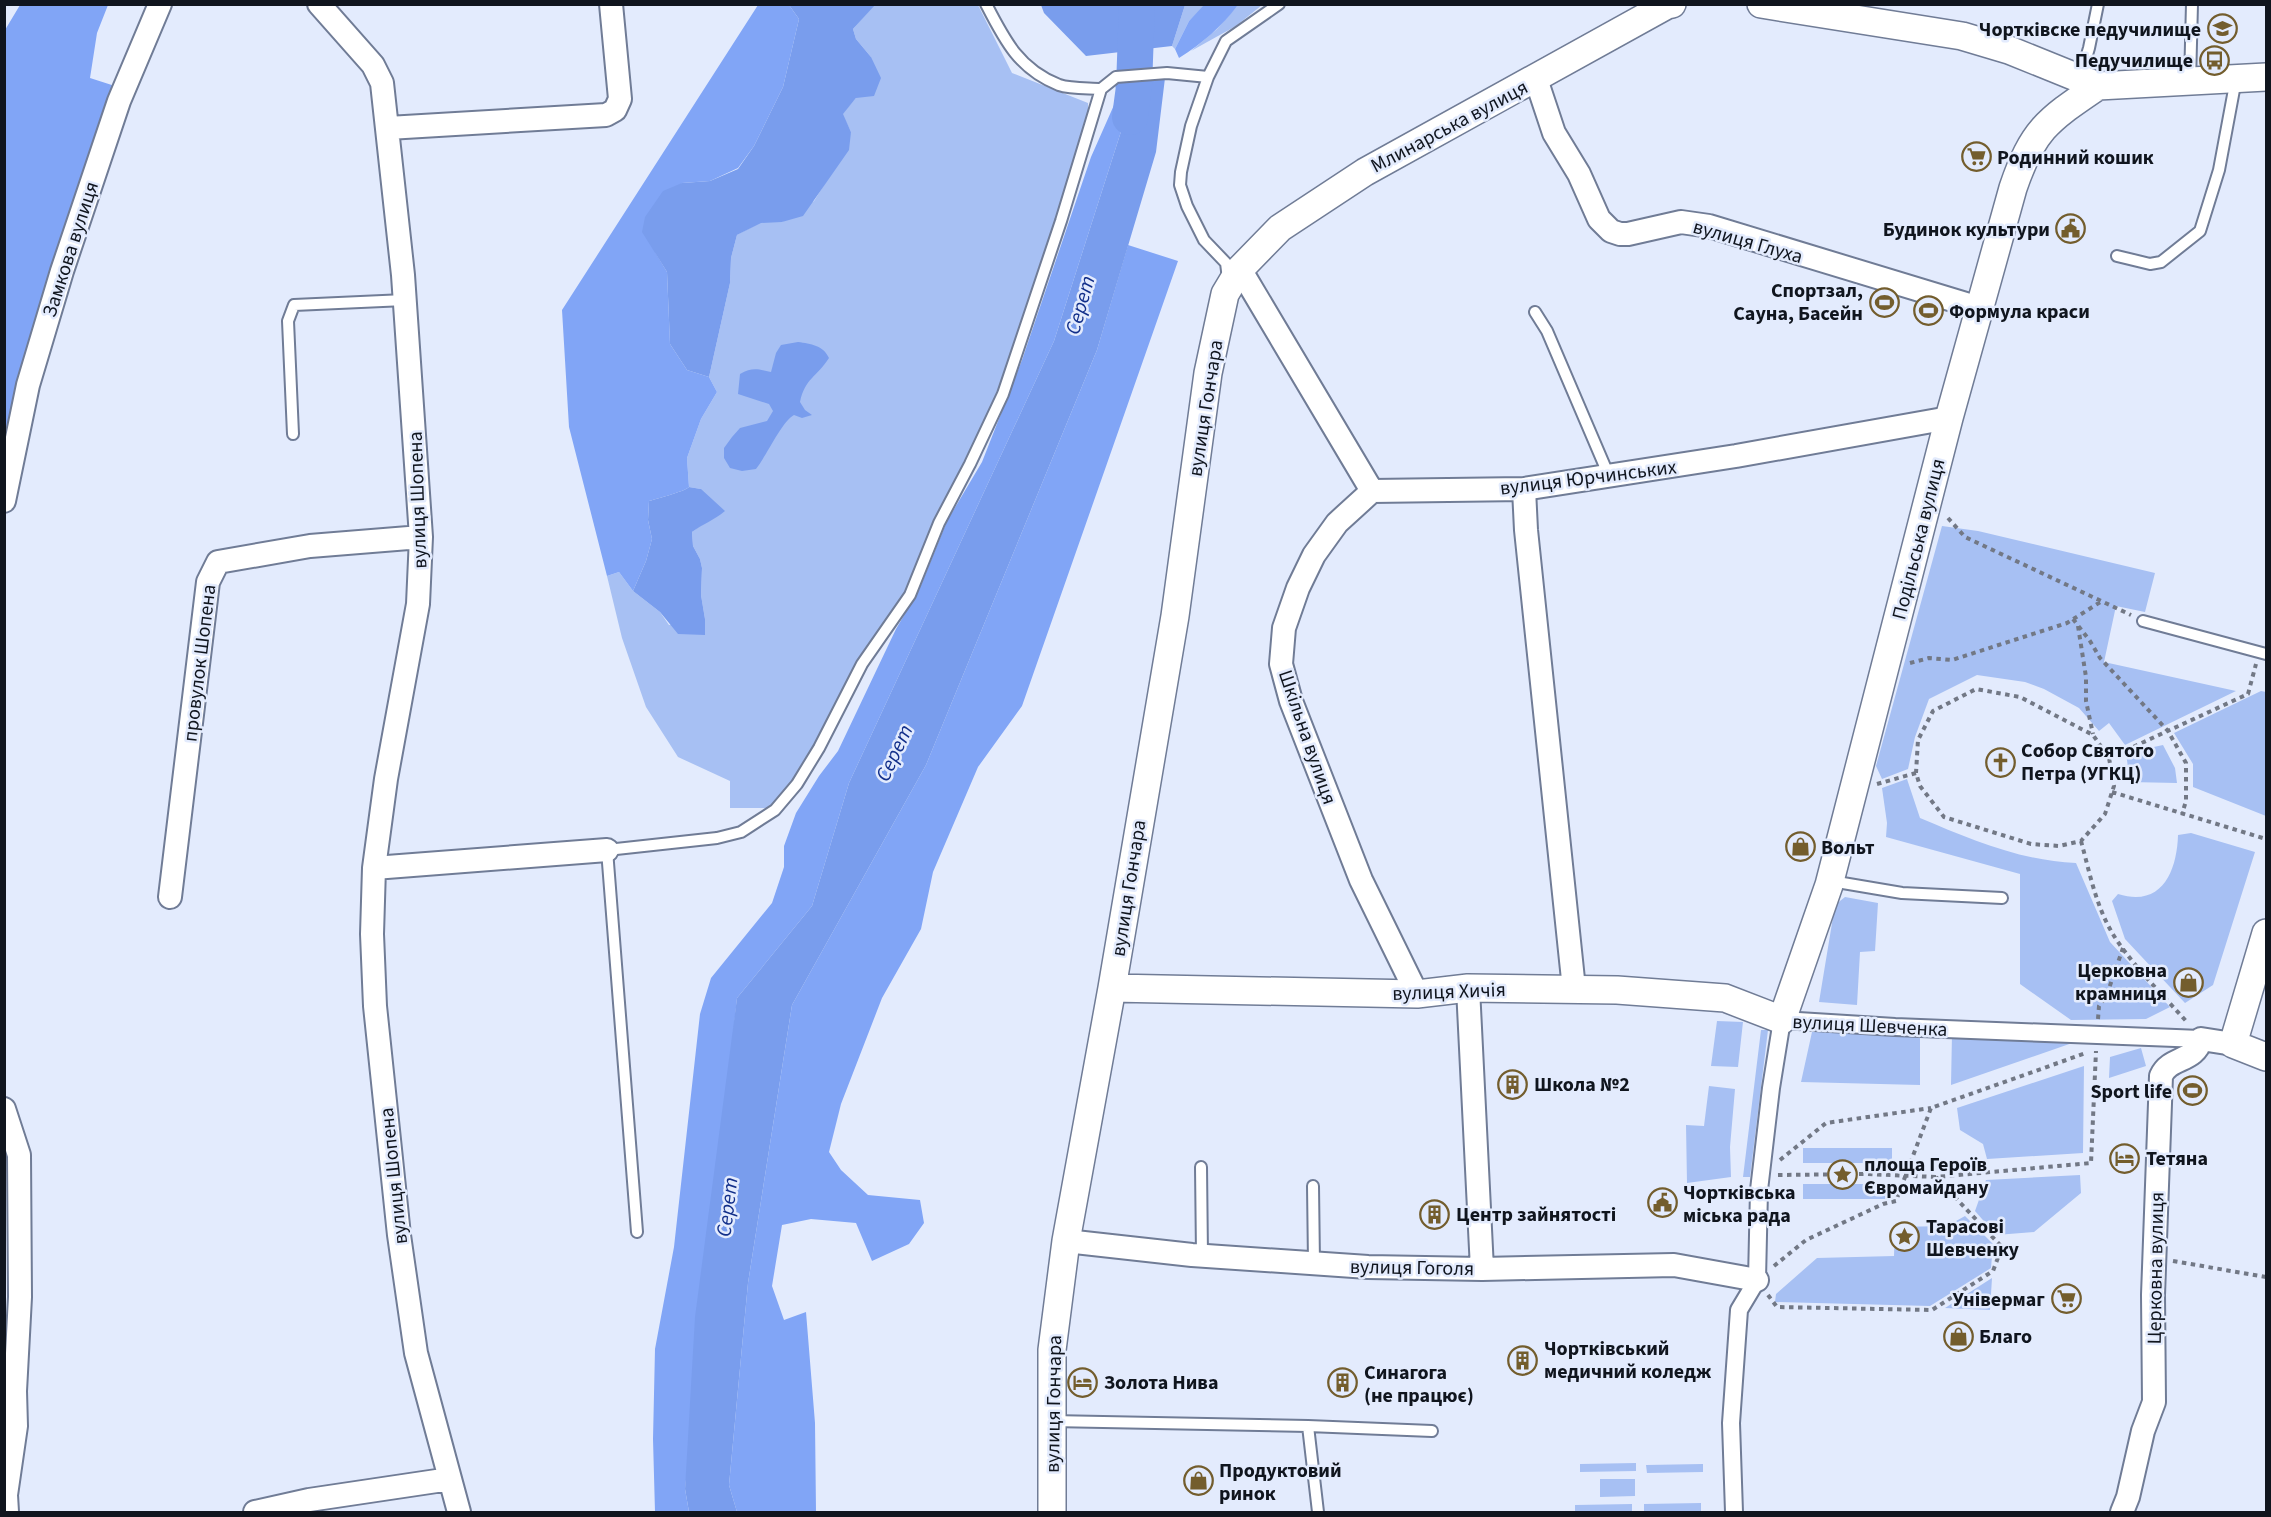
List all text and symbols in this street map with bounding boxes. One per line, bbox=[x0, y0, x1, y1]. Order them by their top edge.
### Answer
school or university icon: Чортківске педучилище bbox=[2206, 13, 2238, 45]
place label: Чортківске педучилище bbox=[1979, 16, 2201, 44]
bus stop icon: Педучилище bbox=[2198, 44, 2230, 76]
place label: Педучилище bbox=[2075, 47, 2193, 75]
street label: Млинарська вулиця bbox=[1366, 74, 1533, 180]
supermarket icon: Родинний кошик bbox=[1960, 141, 1992, 173]
place label: Родинний кошик bbox=[1997, 144, 2154, 172]
street label: Замкова вулиця bbox=[36, 178, 106, 321]
street label: вулиця Глуха bbox=[1690, 213, 1806, 271]
public building icon: Будинок культури bbox=[2055, 213, 2087, 245]
place label: Будинок культури bbox=[1883, 216, 2050, 244]
water label: Серет bbox=[1057, 272, 1103, 338]
place label: Спортзал, Сауна, Басейн bbox=[1733, 277, 1863, 328]
sports icon: Спортзал, Сауна, Басейн bbox=[1868, 286, 1900, 318]
sports icon: Формула краси bbox=[1912, 295, 1944, 327]
place label: Формула краси bbox=[1949, 298, 2090, 326]
street label: вулиця Гончара bbox=[1181, 338, 1231, 478]
street label: вулиця Шопена bbox=[402, 431, 434, 569]
street label: вулиця Юрчинських bbox=[1498, 453, 1678, 503]
street label: Подільська вулиця bbox=[1885, 456, 1953, 623]
street label: провулок Шопена bbox=[176, 583, 224, 743]
street label: Шкільна вулиця bbox=[1271, 666, 1343, 808]
water label: Серет bbox=[868, 720, 920, 786]
place label: Собор Святого Петра (УГКЦ) bbox=[2021, 737, 2154, 788]
church icon: Собор Святого Петра (УГКЦ) bbox=[1984, 746, 2016, 778]
street label: вулиця Гончара bbox=[1104, 818, 1154, 958]
shop icon: Вольт bbox=[1784, 831, 1816, 863]
place label: Вольт bbox=[1821, 834, 1875, 862]
place label: Церковна крамниця bbox=[2075, 957, 2167, 1008]
shop icon: Церковна крамниця bbox=[2172, 966, 2204, 998]
street label: вулиця Хичія bbox=[1392, 976, 1506, 1008]
street label: вулиця Шевченка bbox=[1792, 1008, 1948, 1044]
building icon: Школа №2 bbox=[1497, 1068, 1529, 1100]
place label: Школа №2 bbox=[1534, 1071, 1630, 1099]
sports icon: Sport life bbox=[2177, 1075, 2209, 1107]
place label: Sport life bbox=[2090, 1078, 2172, 1106]
street label: вулиця Шопена bbox=[373, 1106, 415, 1246]
hotel icon: Тетяна bbox=[2109, 1142, 2141, 1174]
place label: Тетяна bbox=[2146, 1145, 2208, 1173]
place label: площа Героїв Євромайдану bbox=[1864, 1151, 1989, 1202]
place icon: площа Героїв Євромайдану bbox=[1827, 1159, 1859, 1191]
water label: Серет bbox=[708, 1176, 746, 1238]
place label: Чортківська міська рада bbox=[1683, 1179, 1795, 1230]
public building icon: Чортківська міська рада bbox=[1646, 1187, 1678, 1219]
street label: Церковна вулиця bbox=[2141, 1192, 2171, 1345]
building icon: Центр зайнятості bbox=[1419, 1198, 1451, 1230]
place label: Центр зайнятості bbox=[1456, 1201, 1616, 1229]
place label: Тарасові Шевченку bbox=[1926, 1213, 2020, 1264]
place icon: Тарасові Шевченку bbox=[1889, 1221, 1921, 1253]
street label: вулиця Гоголя bbox=[1350, 1253, 1474, 1283]
supermarket icon: Універмаг bbox=[2050, 1283, 2082, 1315]
place label: Універмаг bbox=[1953, 1286, 2045, 1314]
shop icon: Благо bbox=[1942, 1320, 1974, 1352]
place label: Благо bbox=[1979, 1323, 2032, 1351]
street label: вулиця Гончара bbox=[1039, 1335, 1069, 1473]
place label: Чортківський медичний коледж bbox=[1544, 1335, 1712, 1386]
building icon: Чортківський медичний коледж bbox=[1507, 1344, 1539, 1376]
place label: Синагога (не працює) bbox=[1364, 1359, 1474, 1410]
hotel icon: Золота Нива bbox=[1067, 1366, 1099, 1398]
building icon: Синагога (не працює) bbox=[1327, 1367, 1359, 1399]
place label: Золота Нива bbox=[1104, 1369, 1218, 1397]
place label: Продуктовий ринок bbox=[1219, 1457, 1342, 1508]
shop icon: Продуктовий ринок bbox=[1182, 1465, 1214, 1497]

